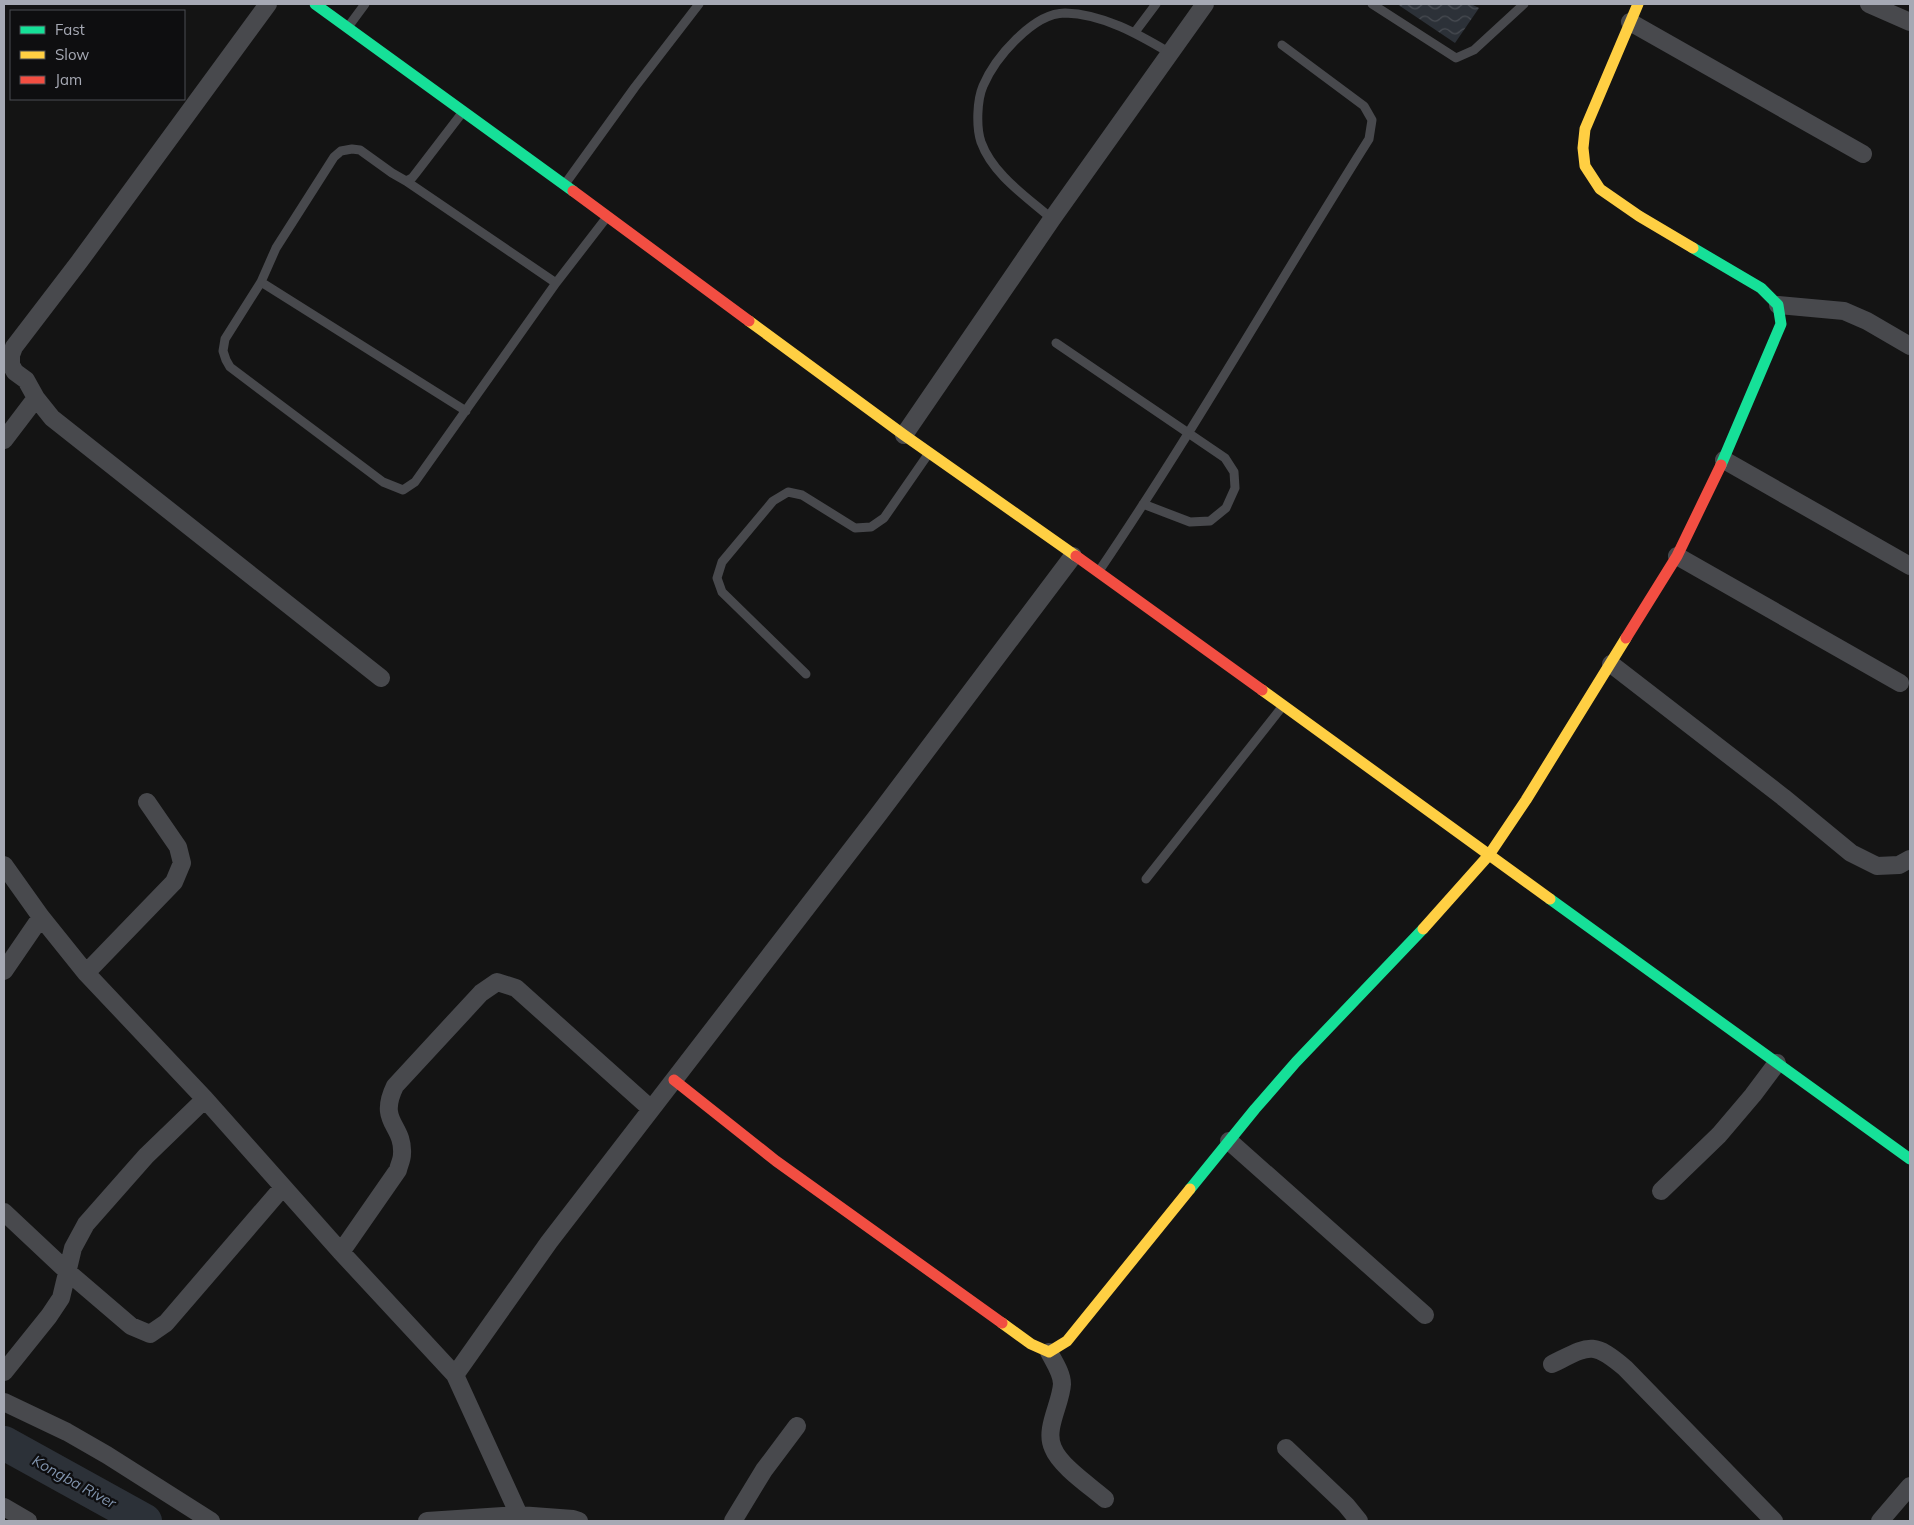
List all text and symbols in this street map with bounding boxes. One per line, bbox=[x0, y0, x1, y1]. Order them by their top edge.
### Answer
legend bbox=[10, 10, 185, 100]
text: Fast bbox=[55, 20, 85, 39]
text: Slow bbox=[55, 45, 89, 64]
text: Jam bbox=[55, 70, 82, 89]
water label: Kongba River bbox=[29, 1451, 120, 1513]

